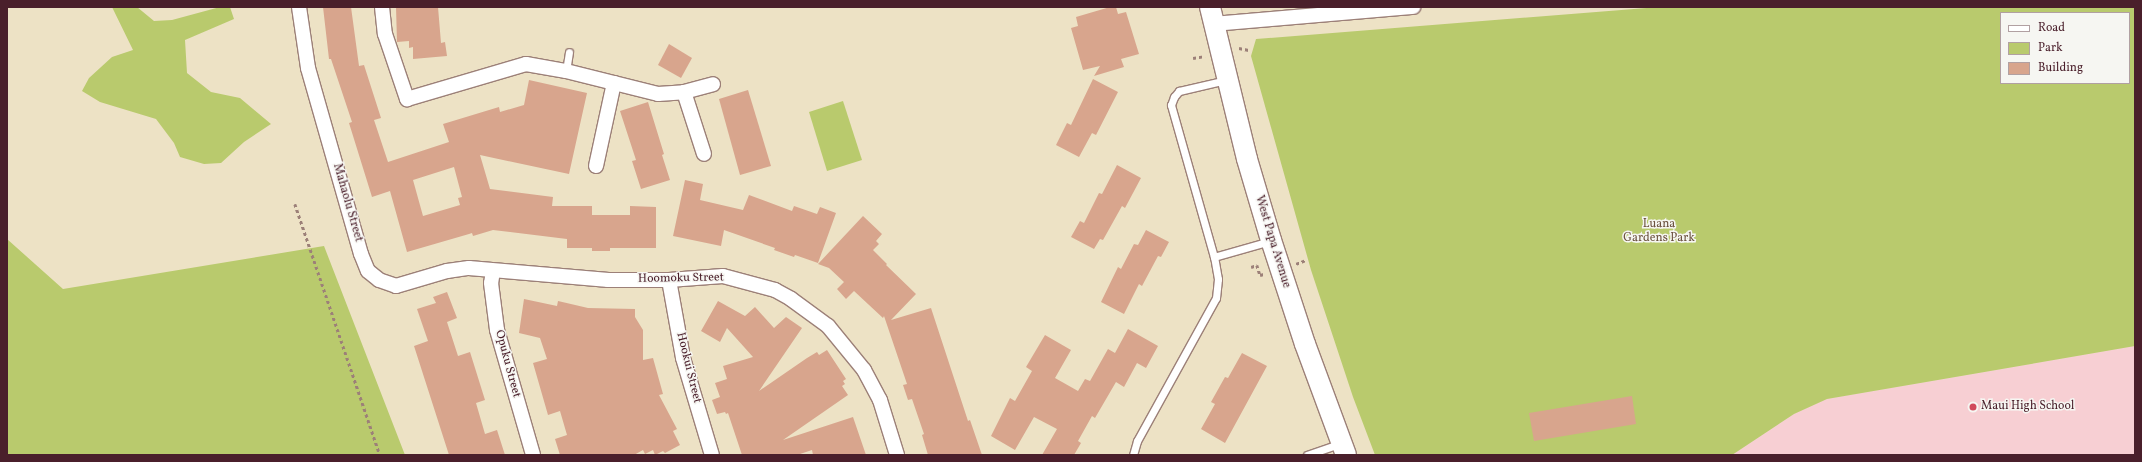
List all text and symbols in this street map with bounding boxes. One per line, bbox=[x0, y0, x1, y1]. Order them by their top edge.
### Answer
legend bbox=[2000, 12, 2130, 84]
text: Road bbox=[2038, 20, 2065, 36]
text: Park bbox=[2038, 40, 2063, 56]
text: Building bbox=[2038, 60, 2083, 76]
street label: Mahaolu Street bbox=[329, 162, 365, 244]
street label: West Papa Avenue bbox=[1251, 194, 1293, 290]
park label: Luana Gardens Park bbox=[1623, 218, 1695, 246]
street label: Hoomoku Street bbox=[638, 271, 724, 287]
street label: Opuku Street bbox=[491, 329, 523, 399]
street label: Hookui Street bbox=[672, 331, 704, 405]
place label: Maui High School bbox=[1981, 400, 2074, 414]
marker: Maui High School bbox=[1968, 402, 1978, 412]

